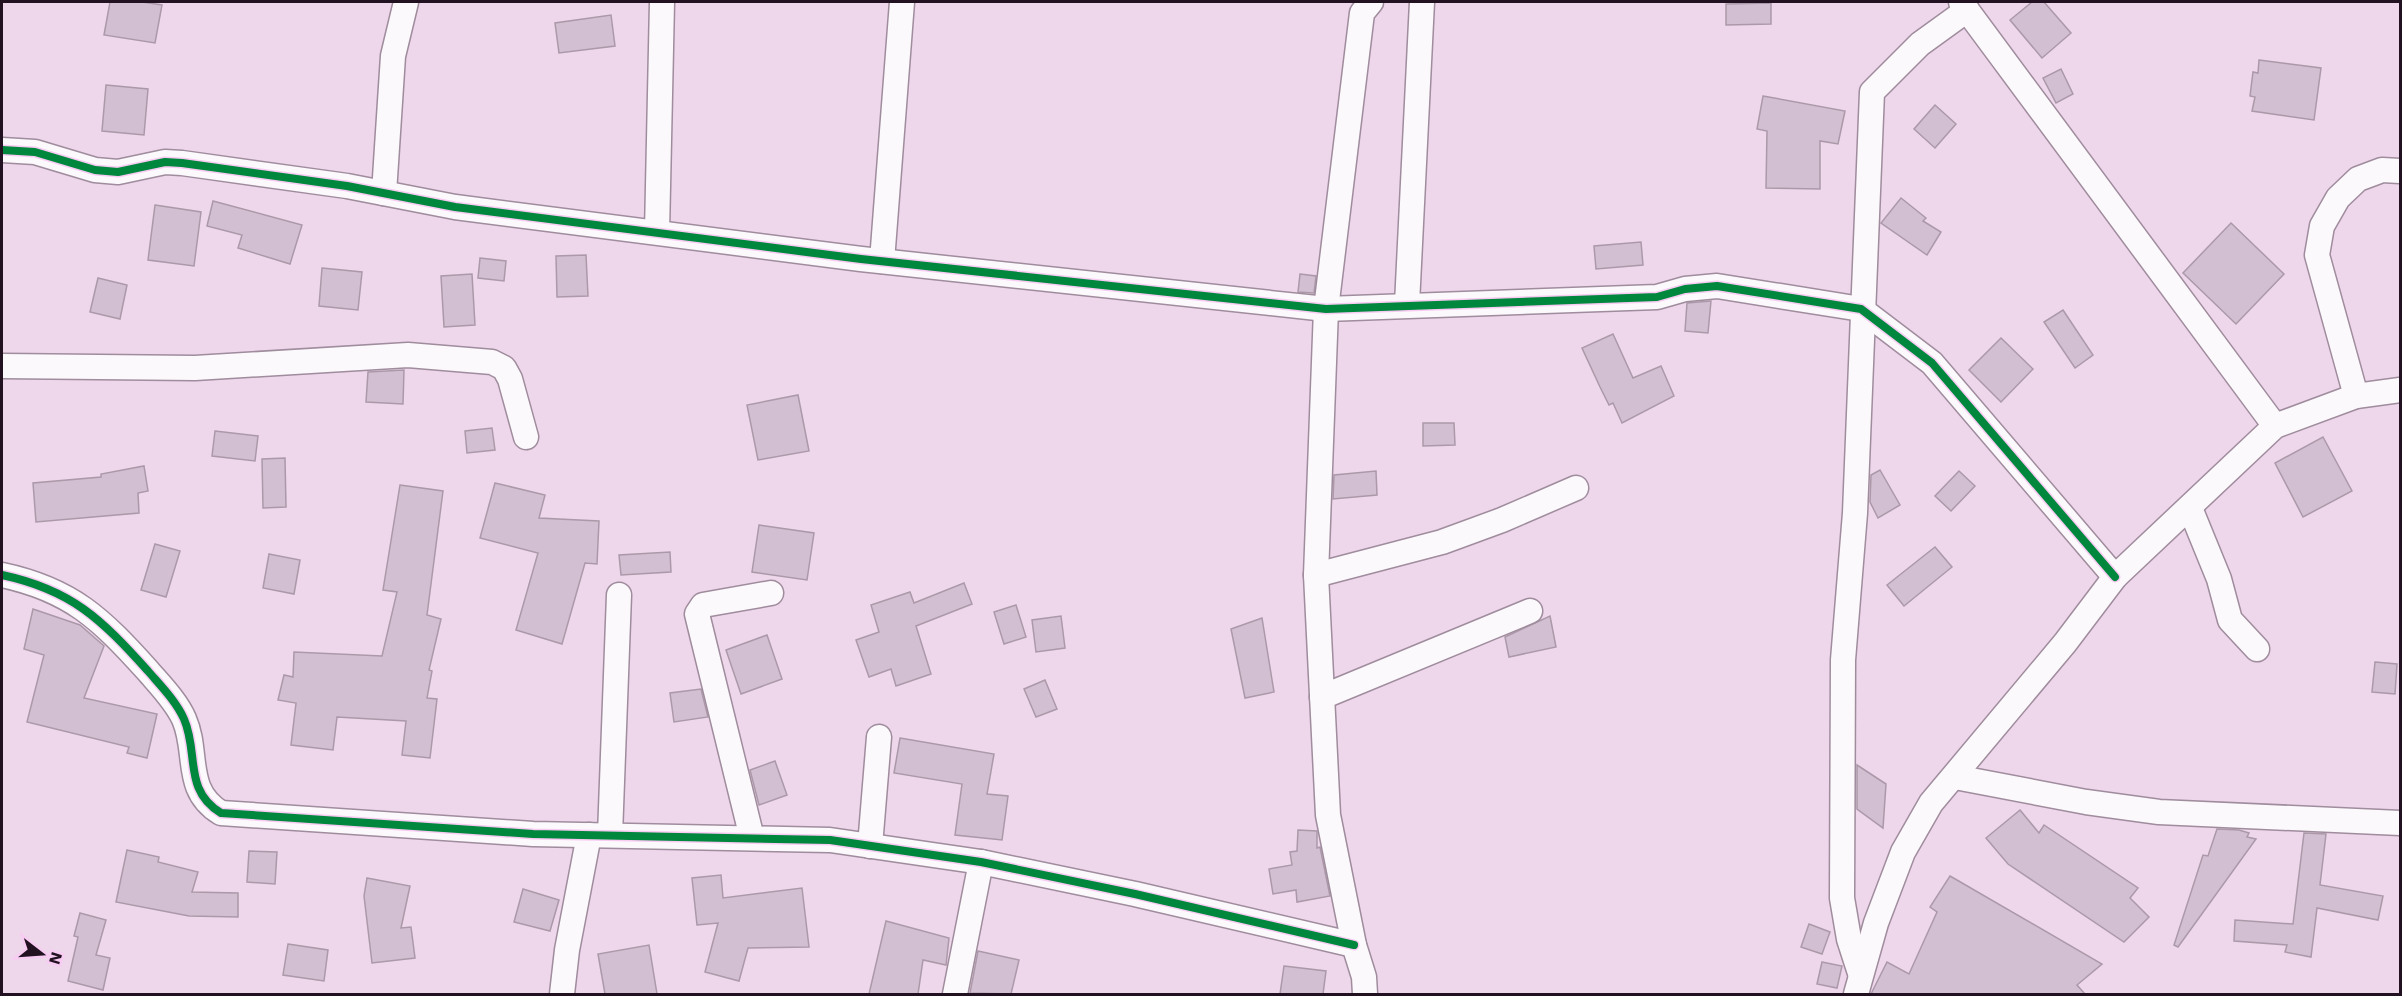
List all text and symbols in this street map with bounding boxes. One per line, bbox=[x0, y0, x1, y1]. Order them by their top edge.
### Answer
north arrow bbox=[12, 924, 72, 984]
text: N bbox=[45, 950, 67, 967]

